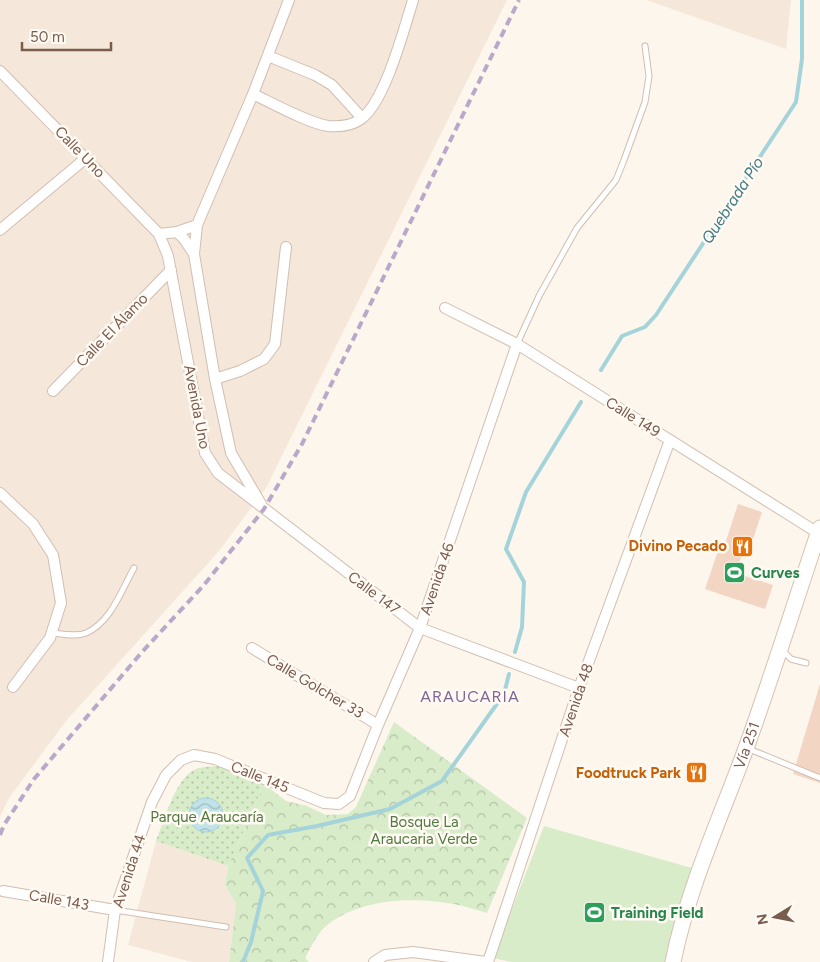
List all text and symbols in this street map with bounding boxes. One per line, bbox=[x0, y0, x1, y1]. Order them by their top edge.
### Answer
scale bar bbox=[22, 20, 111, 52]
text: 50 m bbox=[30, 28, 65, 46]
street label: Calle Uno bbox=[51, 122, 109, 182]
water label: Quebrada Pío bbox=[697, 153, 767, 247]
street label: Calle El Álamo bbox=[72, 289, 152, 371]
street label: Avenida Uno bbox=[180, 363, 214, 451]
street label: Calle 149 bbox=[602, 393, 664, 441]
restaurant icon: Divino Pecado bbox=[731, 534, 755, 558]
place label: Divino Pecado bbox=[628, 537, 727, 555]
street label: Avenida 46 bbox=[416, 540, 458, 618]
sports icon: Curves bbox=[723, 561, 747, 585]
place label: Curves bbox=[751, 564, 799, 582]
street label: Calle 147 bbox=[344, 568, 404, 618]
street label: Calle Golcher 33 bbox=[263, 650, 367, 722]
street label: Avenida 48 bbox=[555, 661, 597, 739]
district label: ARAUCARIA bbox=[420, 687, 520, 706]
street label: Vía 251 bbox=[730, 720, 764, 771]
street label: Calle 145 bbox=[228, 757, 292, 797]
restaurant icon: Foodtruck Park bbox=[685, 761, 709, 785]
place label: Foodtruck Park bbox=[576, 764, 681, 782]
park label: Parque Araucaría bbox=[150, 808, 264, 826]
park label: Bosque La Araucaria Verde bbox=[371, 813, 477, 848]
street label: Avenida 44 bbox=[109, 832, 149, 910]
street label: Calle 143 bbox=[28, 886, 90, 914]
north arrow bbox=[750, 892, 800, 942]
sports icon: Training Field bbox=[583, 901, 607, 925]
place label: Training Field bbox=[611, 904, 704, 922]
text: N bbox=[753, 912, 772, 926]

